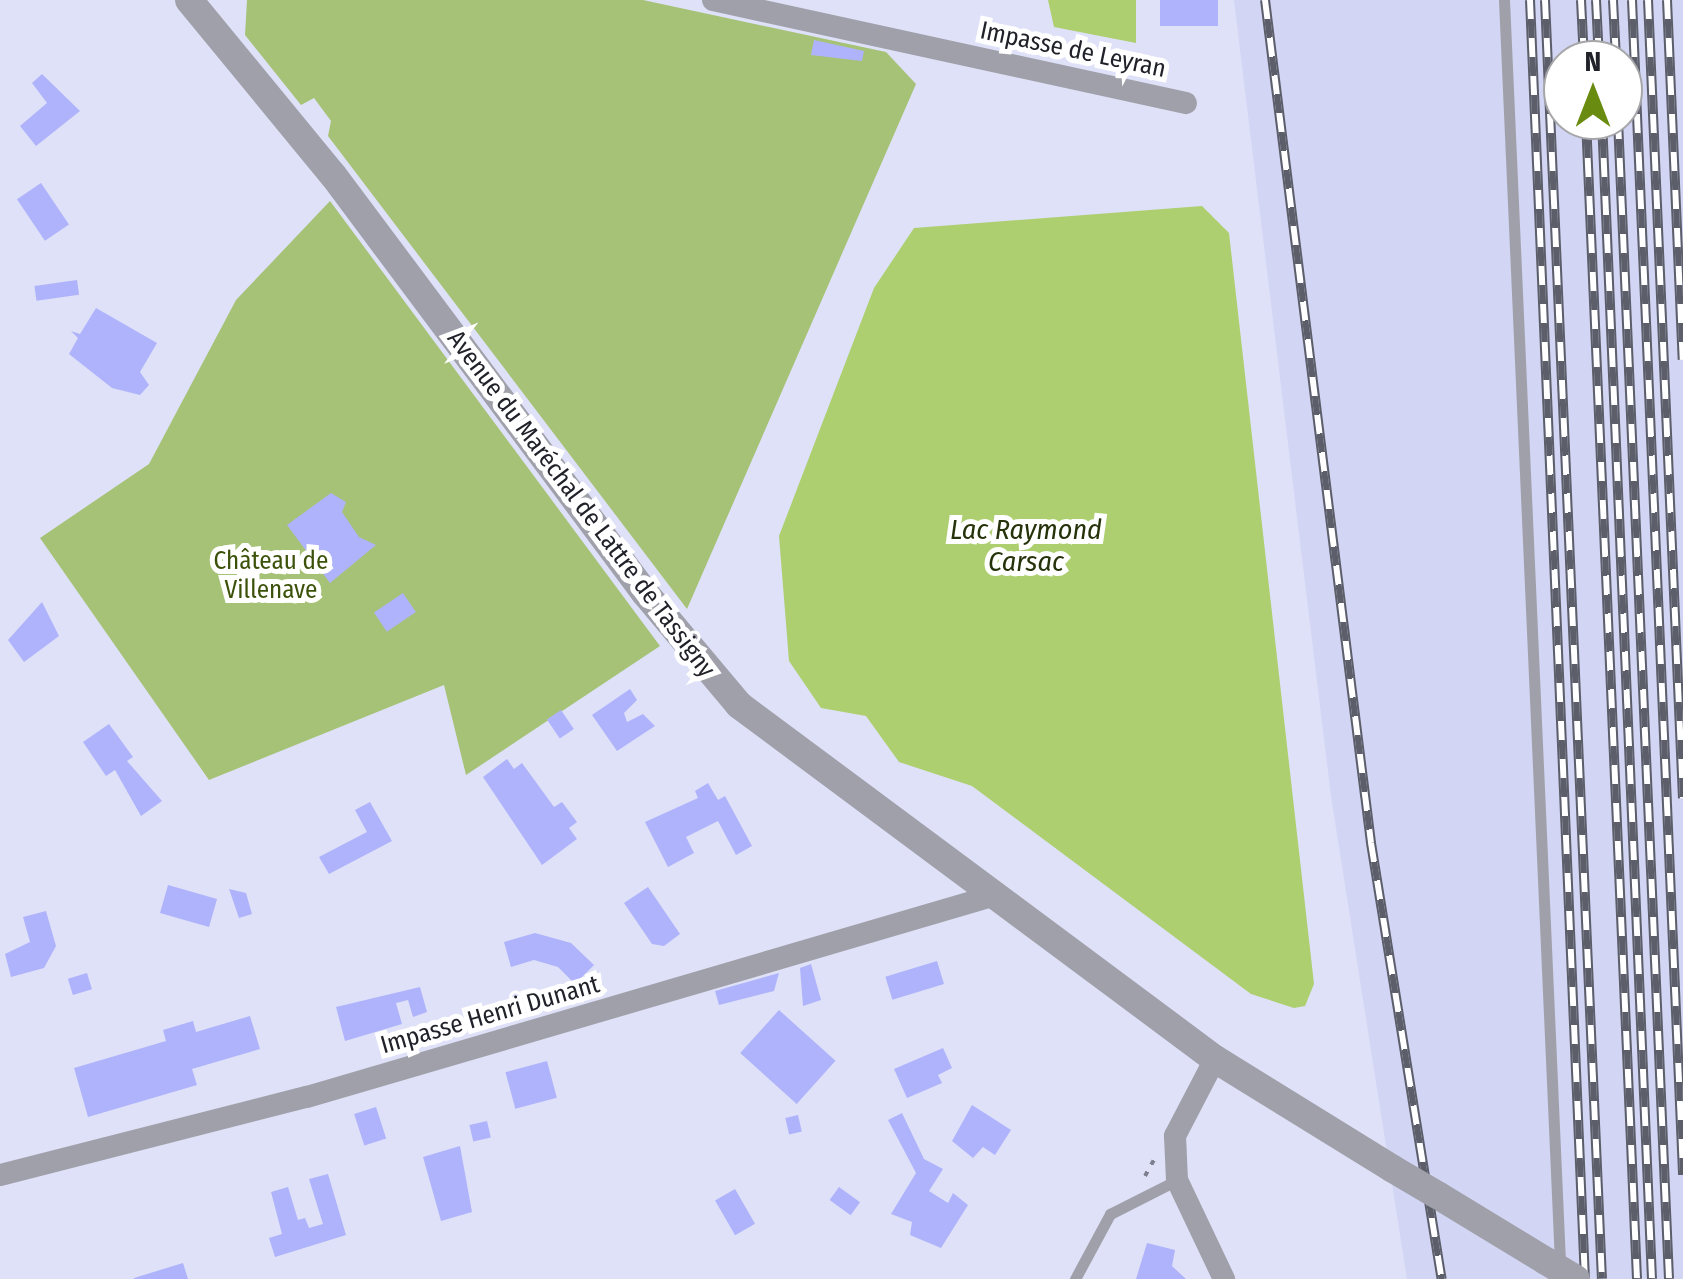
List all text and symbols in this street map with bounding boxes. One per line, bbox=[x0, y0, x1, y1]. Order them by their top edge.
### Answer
street label: Impasse de Leyran bbox=[977, 16, 1169, 84]
north arrow bbox=[1543, 40, 1643, 140]
text: N bbox=[1585, 45, 1601, 78]
street label: Avenue du Maréchal de Lattre de Tassigny bbox=[441, 325, 721, 683]
water label: Lac Raymond Carsac bbox=[950, 513, 1102, 579]
park label: Château de Villenave bbox=[214, 547, 328, 606]
street label: Impasse Henri Dunant bbox=[377, 969, 603, 1061]

